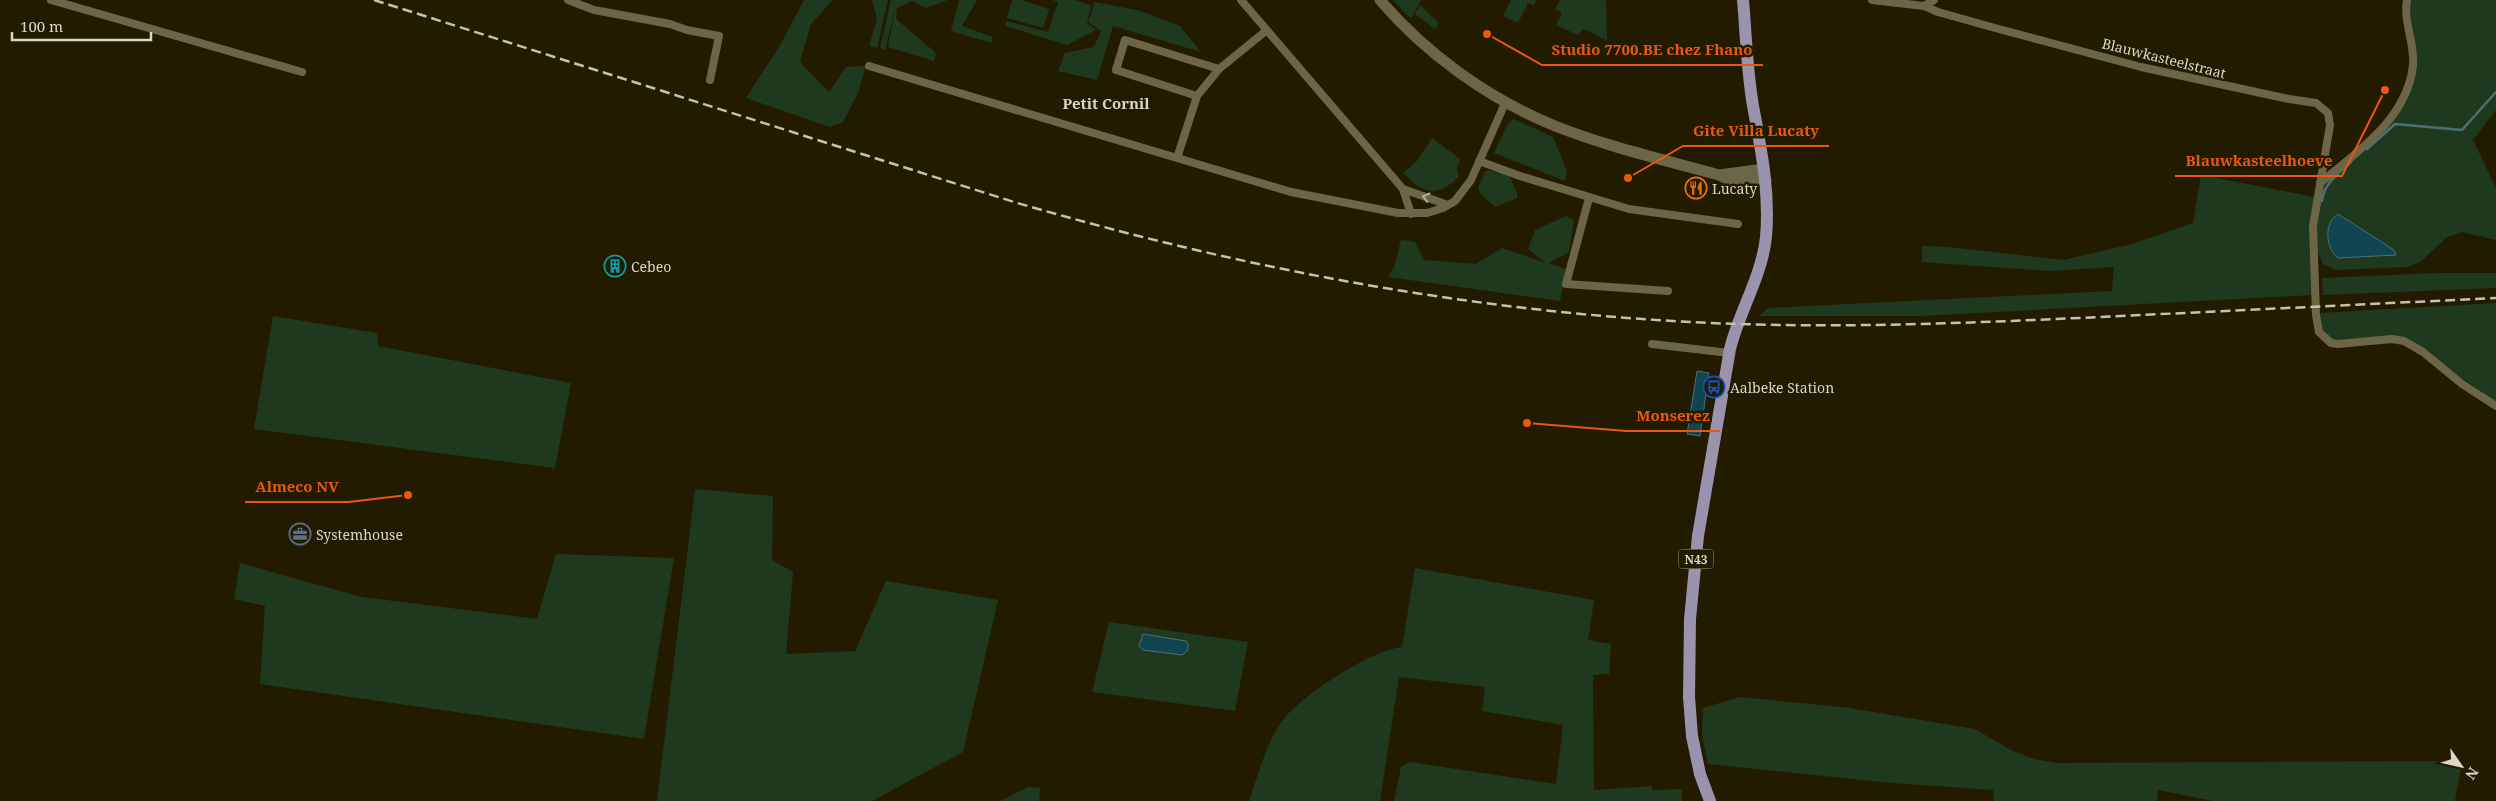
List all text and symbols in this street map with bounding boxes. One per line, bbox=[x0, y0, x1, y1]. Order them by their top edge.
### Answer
scale bar bbox=[12, 10, 151, 42]
text: 100 m bbox=[20, 16, 63, 36]
street label: Blauwkasteelstraat bbox=[2100, 33, 2228, 83]
callout: Studio 7700.BE chez Fhano bbox=[1542, 35, 1763, 65]
text: Studio 7700.BE chez Fhano bbox=[1552, 39, 1752, 59]
district label: Petit Cornil bbox=[1062, 93, 1150, 113]
callout: Gite Villa Lucaty bbox=[1683, 116, 1829, 146]
text: Gite Villa Lucaty bbox=[1693, 120, 1819, 140]
callout: Blauwkasteelhoeve bbox=[2175, 146, 2342, 176]
text: Blauwkasteelhoeve bbox=[2186, 150, 2332, 170]
restaurant icon: Lucaty bbox=[1684, 176, 1708, 200]
place label: Lucaty bbox=[1712, 179, 1757, 198]
one-way arrow bbox=[1422, 192, 1430, 202]
building icon: Cebeo bbox=[603, 254, 627, 278]
place label: Cebeo bbox=[631, 257, 671, 276]
bus stop icon: Aalbeke Station bbox=[1702, 375, 1726, 399]
place label: Aalbeke Station bbox=[1730, 378, 1834, 397]
callout: Monserez bbox=[1626, 401, 1720, 431]
text: Monserez bbox=[1636, 405, 1710, 425]
callout: Almeco NV bbox=[245, 472, 349, 502]
text: Almeco NV bbox=[255, 476, 339, 496]
office icon: Systemhouse bbox=[288, 522, 312, 546]
place label: Systemhouse bbox=[316, 525, 403, 544]
road number: N43 bbox=[1678, 550, 1714, 568]
north arrow bbox=[2436, 741, 2486, 791]
text: N bbox=[2461, 764, 2483, 783]

